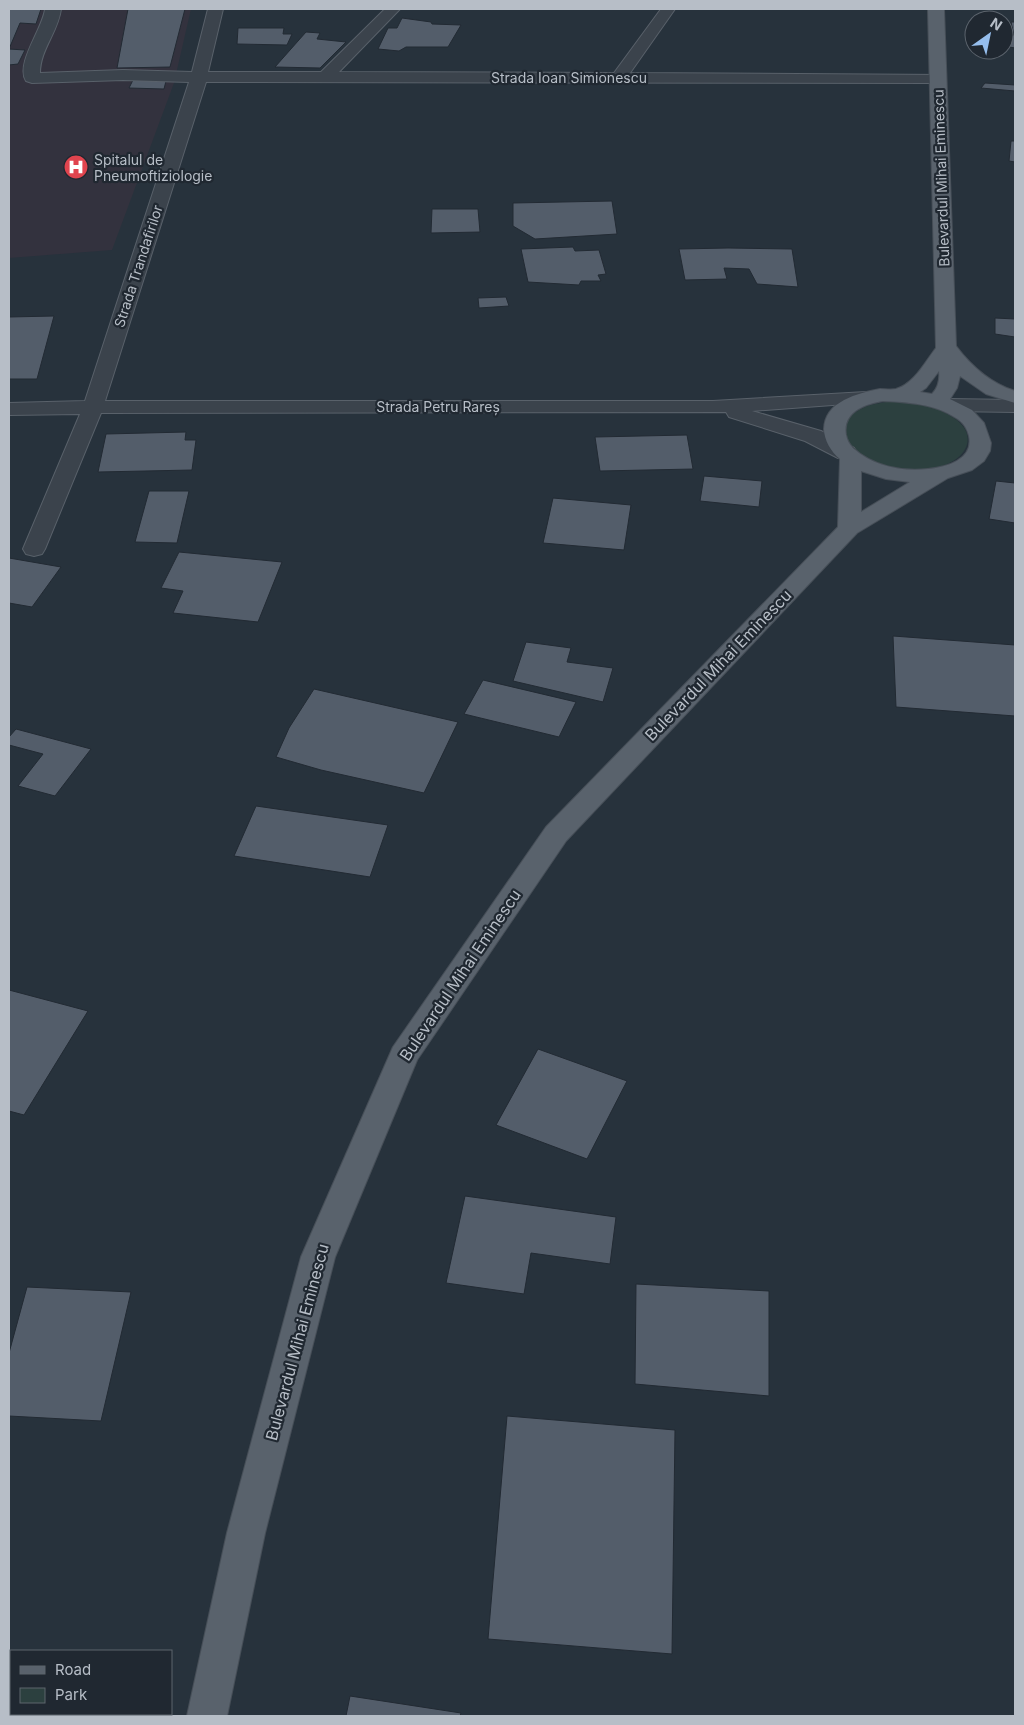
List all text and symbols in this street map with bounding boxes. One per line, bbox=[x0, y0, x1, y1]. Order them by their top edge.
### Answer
north arrow bbox=[964, 10, 1014, 60]
text: N bbox=[987, 14, 1005, 34]
street label: Strada Ioan Simionescu bbox=[491, 69, 647, 86]
street label: Bulevardul Mihai Eminescu bbox=[929, 89, 953, 267]
place label: Spitalul de Pneumoftiziologie bbox=[94, 151, 212, 184]
hospital icon: Spitalul de Pneumoftiziologie bbox=[63, 154, 89, 180]
street label: Strada Trandafirilor bbox=[110, 203, 166, 329]
street label: Strada Petru Rareș bbox=[376, 398, 500, 416]
street label: Bulevardul Mihai Eminescu bbox=[640, 585, 796, 745]
street label: Bulevardul Mihai Eminescu bbox=[395, 885, 525, 1065]
street label: Bulevardul Mihai Eminescu bbox=[261, 1242, 333, 1442]
legend bbox=[10, 1650, 172, 1715]
text: Road bbox=[55, 1660, 91, 1679]
text: Park bbox=[55, 1685, 88, 1704]

